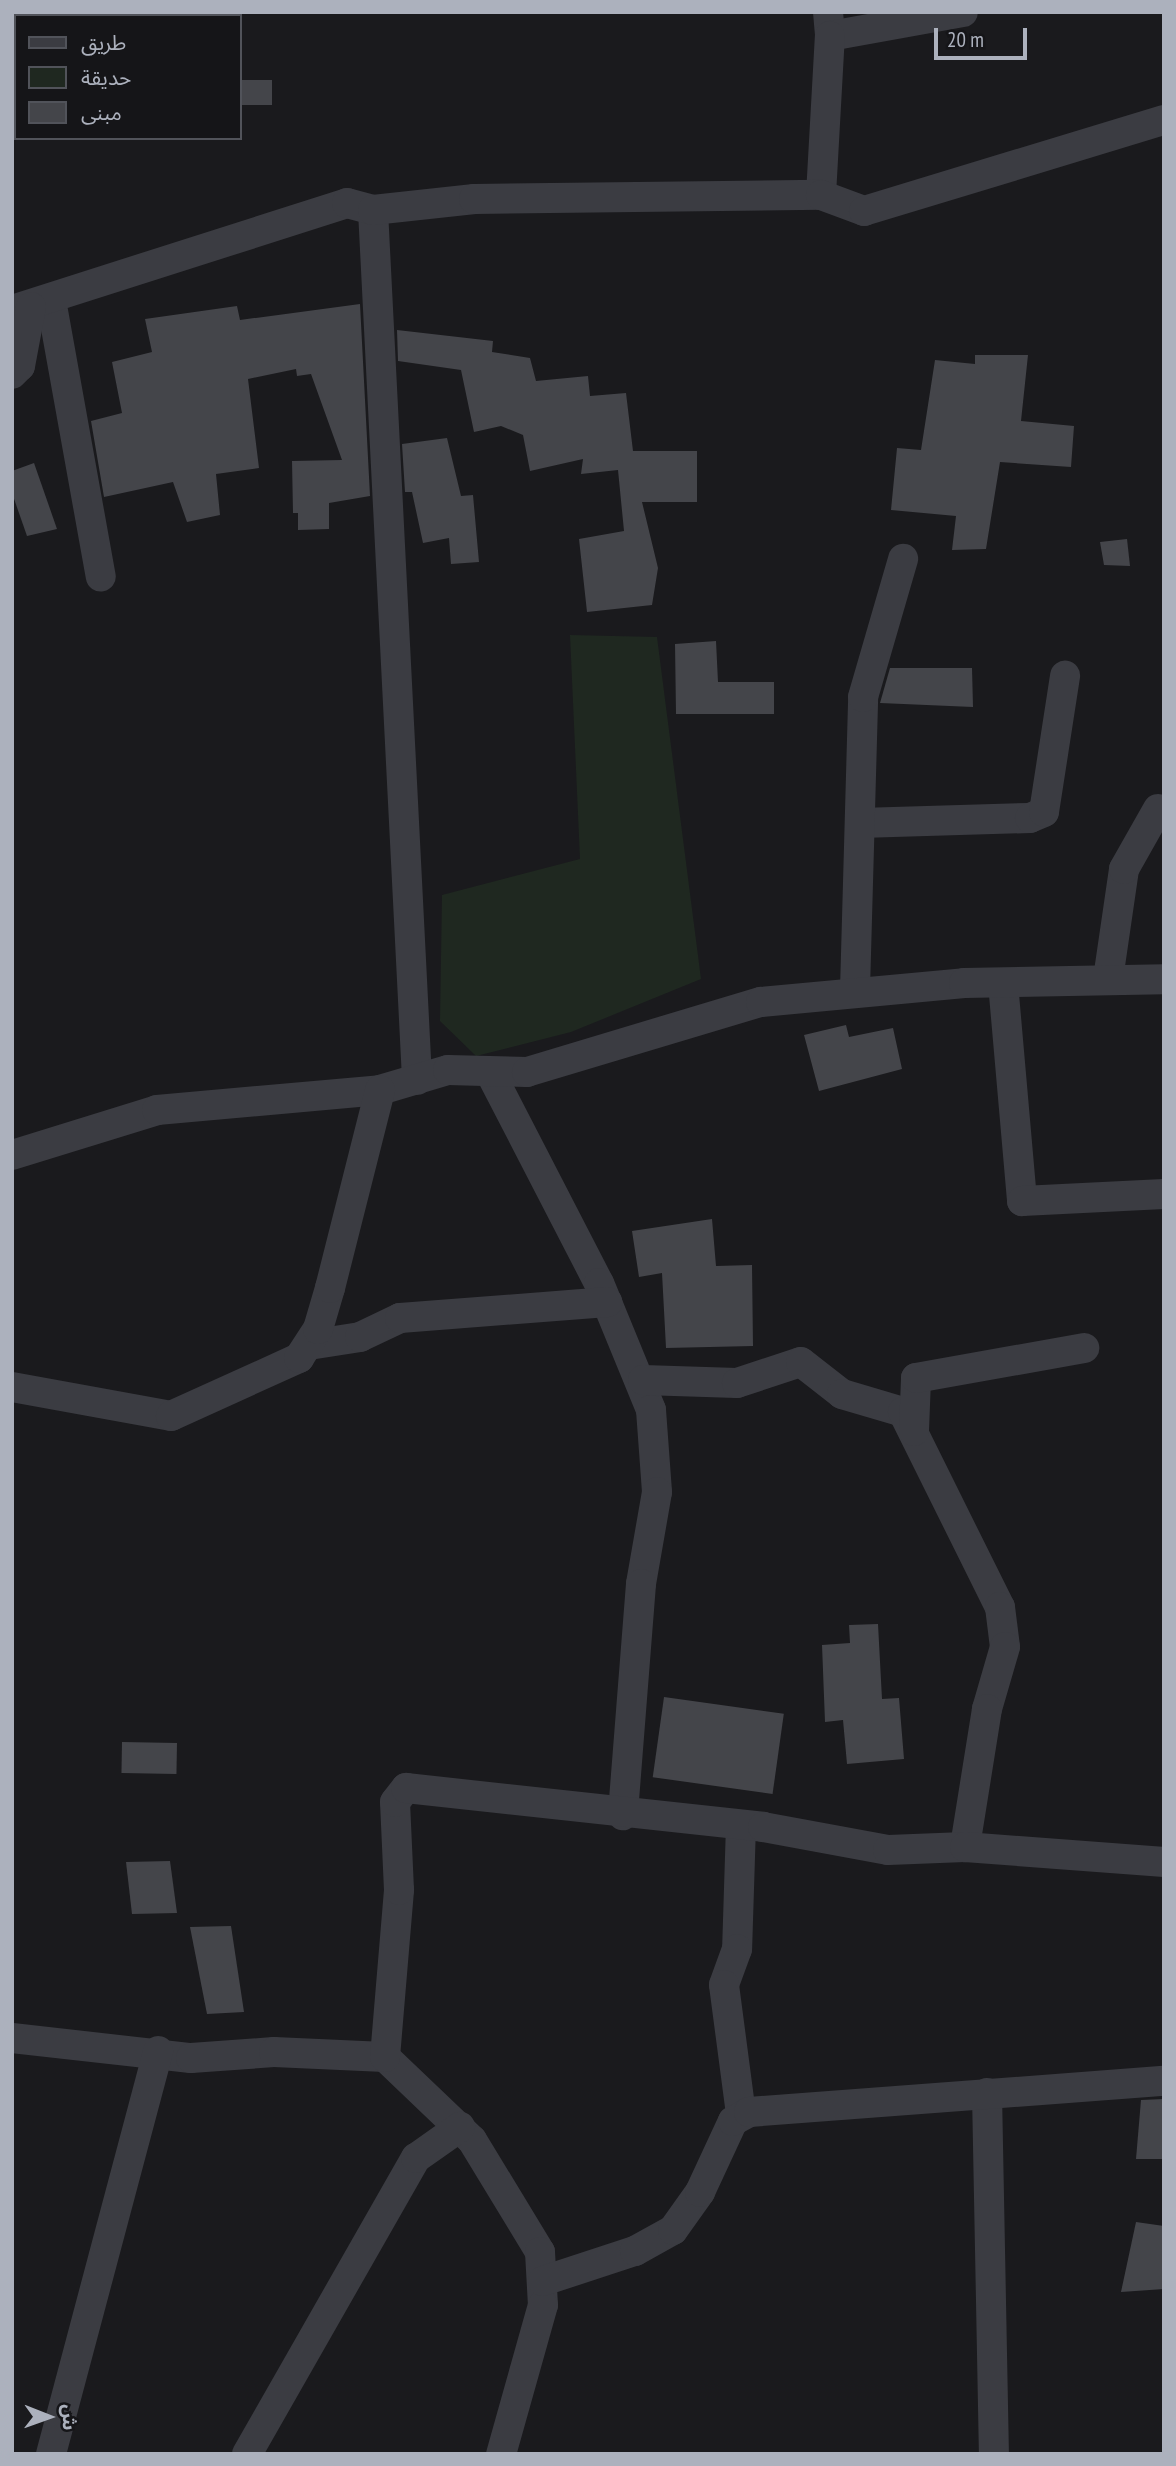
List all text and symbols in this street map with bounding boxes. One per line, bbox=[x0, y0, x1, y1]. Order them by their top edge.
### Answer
legend bbox=[14, 14, 242, 140]
scale bar bbox=[938, 14, 1031, 58]
text: 20 m bbox=[947, 26, 984, 53]
text: طريق bbox=[81, 29, 126, 56]
text: حديقة bbox=[81, 64, 131, 91]
text: مبنى bbox=[81, 99, 122, 126]
north arrow bbox=[14, 2382, 84, 2452]
text: ش bbox=[58, 2404, 82, 2431]

